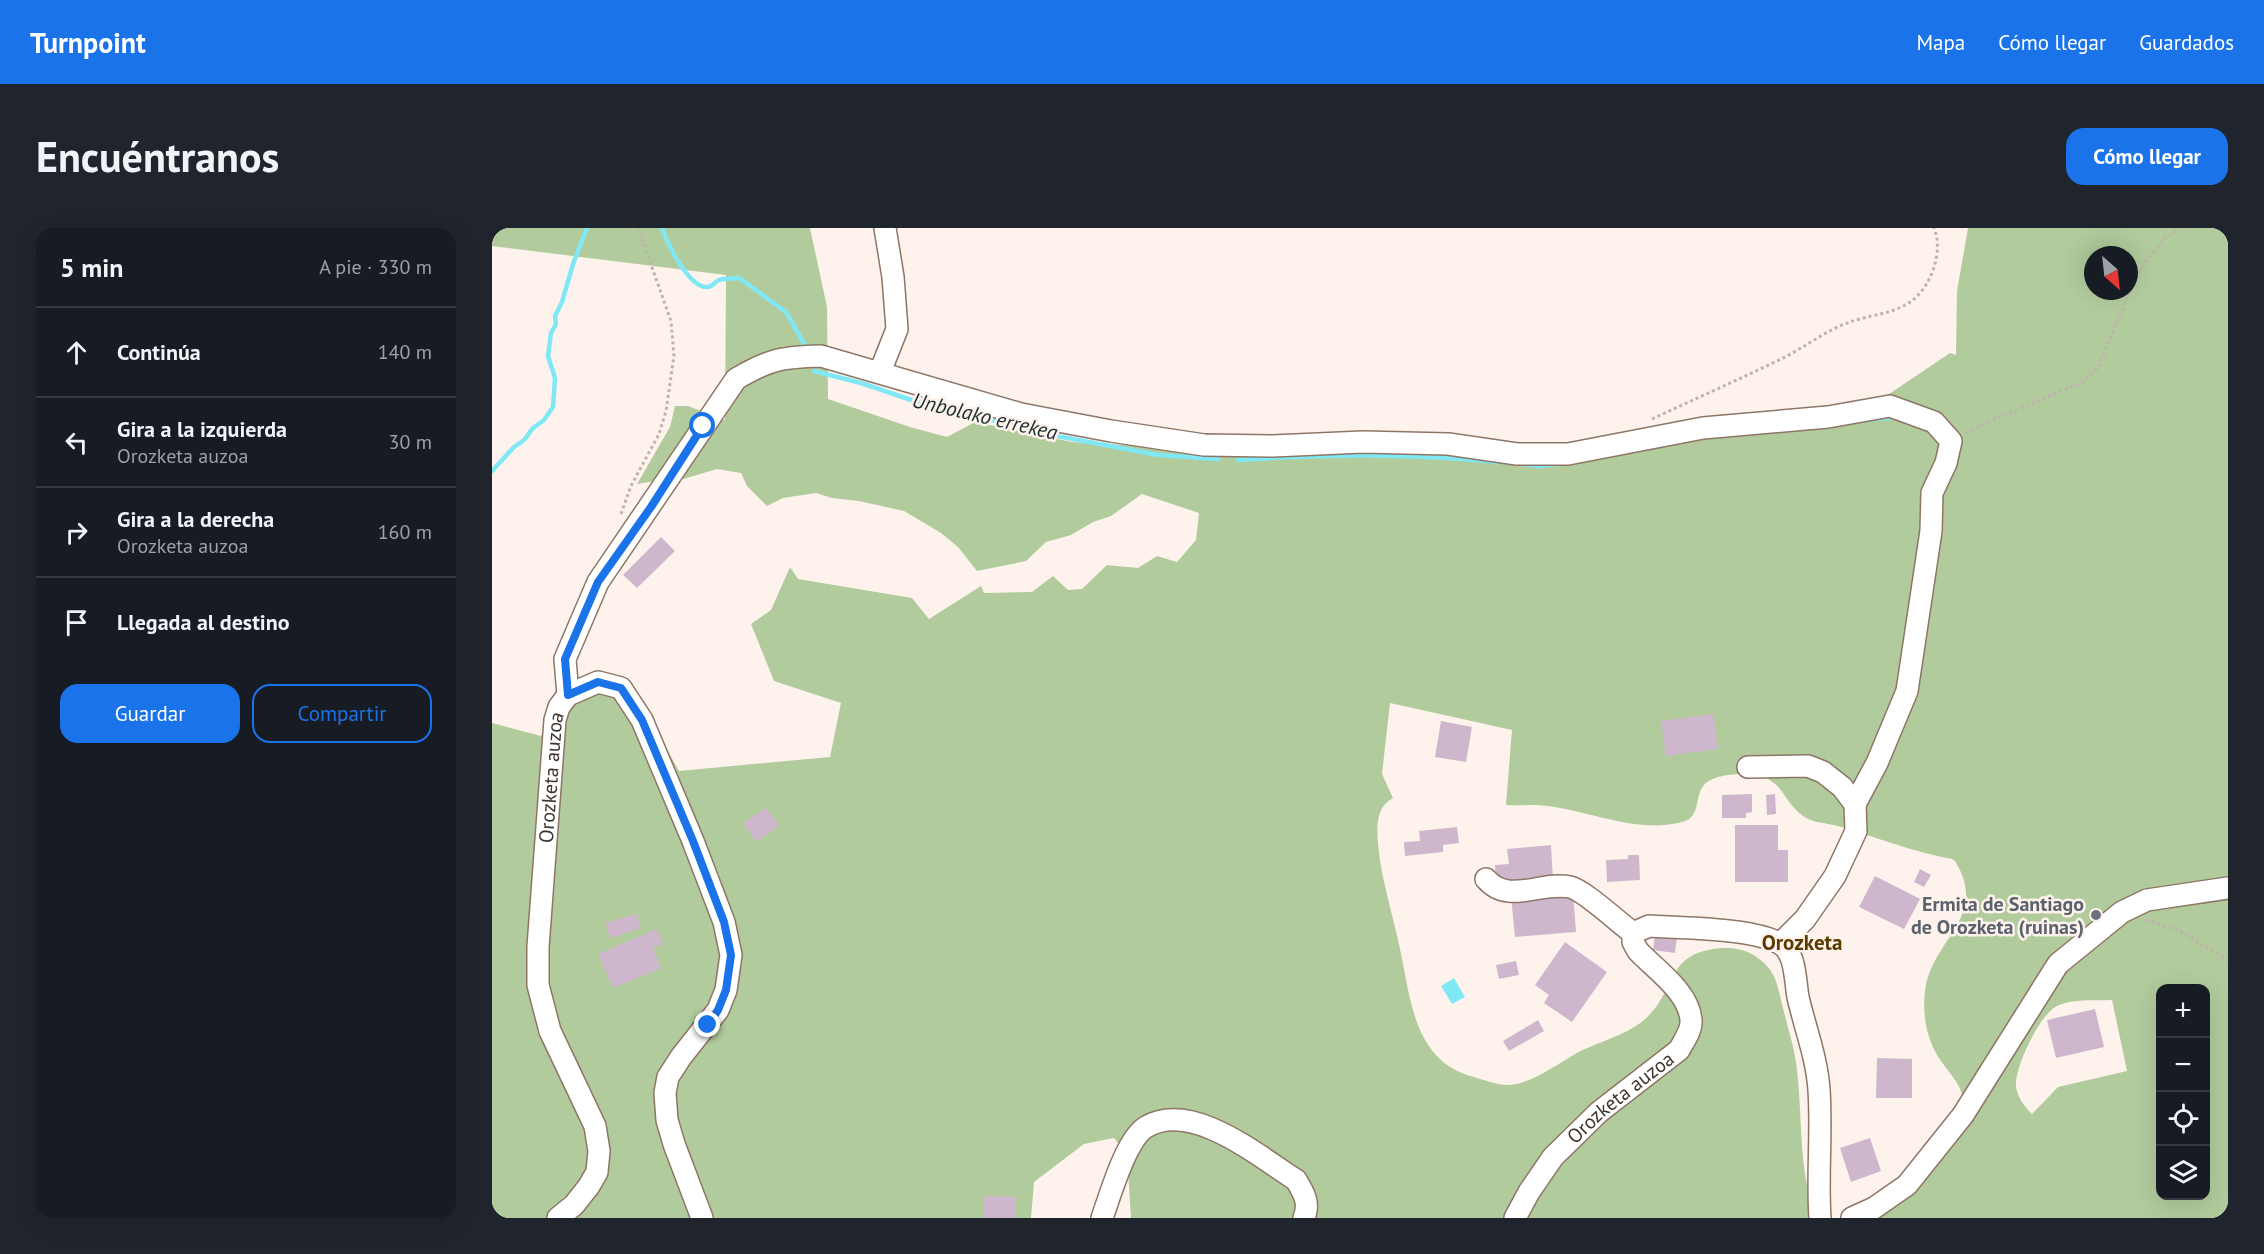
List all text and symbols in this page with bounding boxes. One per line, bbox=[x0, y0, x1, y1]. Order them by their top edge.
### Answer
text: Turnpoint bbox=[30, 24, 146, 61]
text: Mapa bbox=[1916, 29, 1965, 56]
text: Cómo llegar bbox=[1998, 29, 2106, 56]
text: Guardados bbox=[2139, 29, 2234, 56]
button: Cómo llegar bbox=[2066, 128, 2228, 185]
text: Encuéntranos bbox=[36, 129, 279, 184]
north arrow bbox=[2084, 246, 2138, 300]
text: 5 min bbox=[60, 251, 123, 284]
text: A pie · 330 m bbox=[319, 254, 432, 280]
icon: ahead bbox=[60, 336, 93, 369]
text: Continúa bbox=[117, 338, 201, 366]
text: 140 m bbox=[378, 339, 432, 365]
water label: Unbolako errekea bbox=[910, 386, 1061, 446]
route start bbox=[689, 412, 715, 438]
text: Gira a la izquierda bbox=[117, 415, 287, 443]
icon: left bbox=[60, 426, 93, 459]
text: 30 m bbox=[389, 429, 432, 455]
text: Orozketa auzoa bbox=[117, 443, 248, 469]
text: Gira a la derecha bbox=[117, 505, 274, 533]
icon: right bbox=[60, 516, 93, 549]
text: 160 m bbox=[378, 519, 432, 545]
text: Orozketa auzoa bbox=[117, 533, 248, 559]
icon: arrive bbox=[60, 606, 93, 639]
text: Llegada al destino bbox=[117, 608, 290, 636]
button: Guardar bbox=[60, 684, 240, 743]
button: Compartir bbox=[252, 684, 432, 743]
street label: Orozketa auzoa bbox=[533, 708, 570, 844]
place label: Ermita de Santiago de Orozketa (ruinas) bbox=[1911, 891, 2084, 940]
marker: Ermita de Santiago de Orozketa (ruinas) bbox=[2089, 908, 2103, 922]
district label: Orozketa bbox=[1762, 929, 1842, 956]
map controls bbox=[2156, 984, 2210, 1200]
button: + bbox=[2156, 984, 2210, 1038]
route end bbox=[694, 1011, 720, 1037]
button: − bbox=[2156, 1038, 2210, 1092]
street label: Orozketa auzoa bbox=[1561, 1046, 1679, 1149]
button: locate bbox=[2156, 1092, 2210, 1146]
button: layers bbox=[2156, 1146, 2210, 1200]

